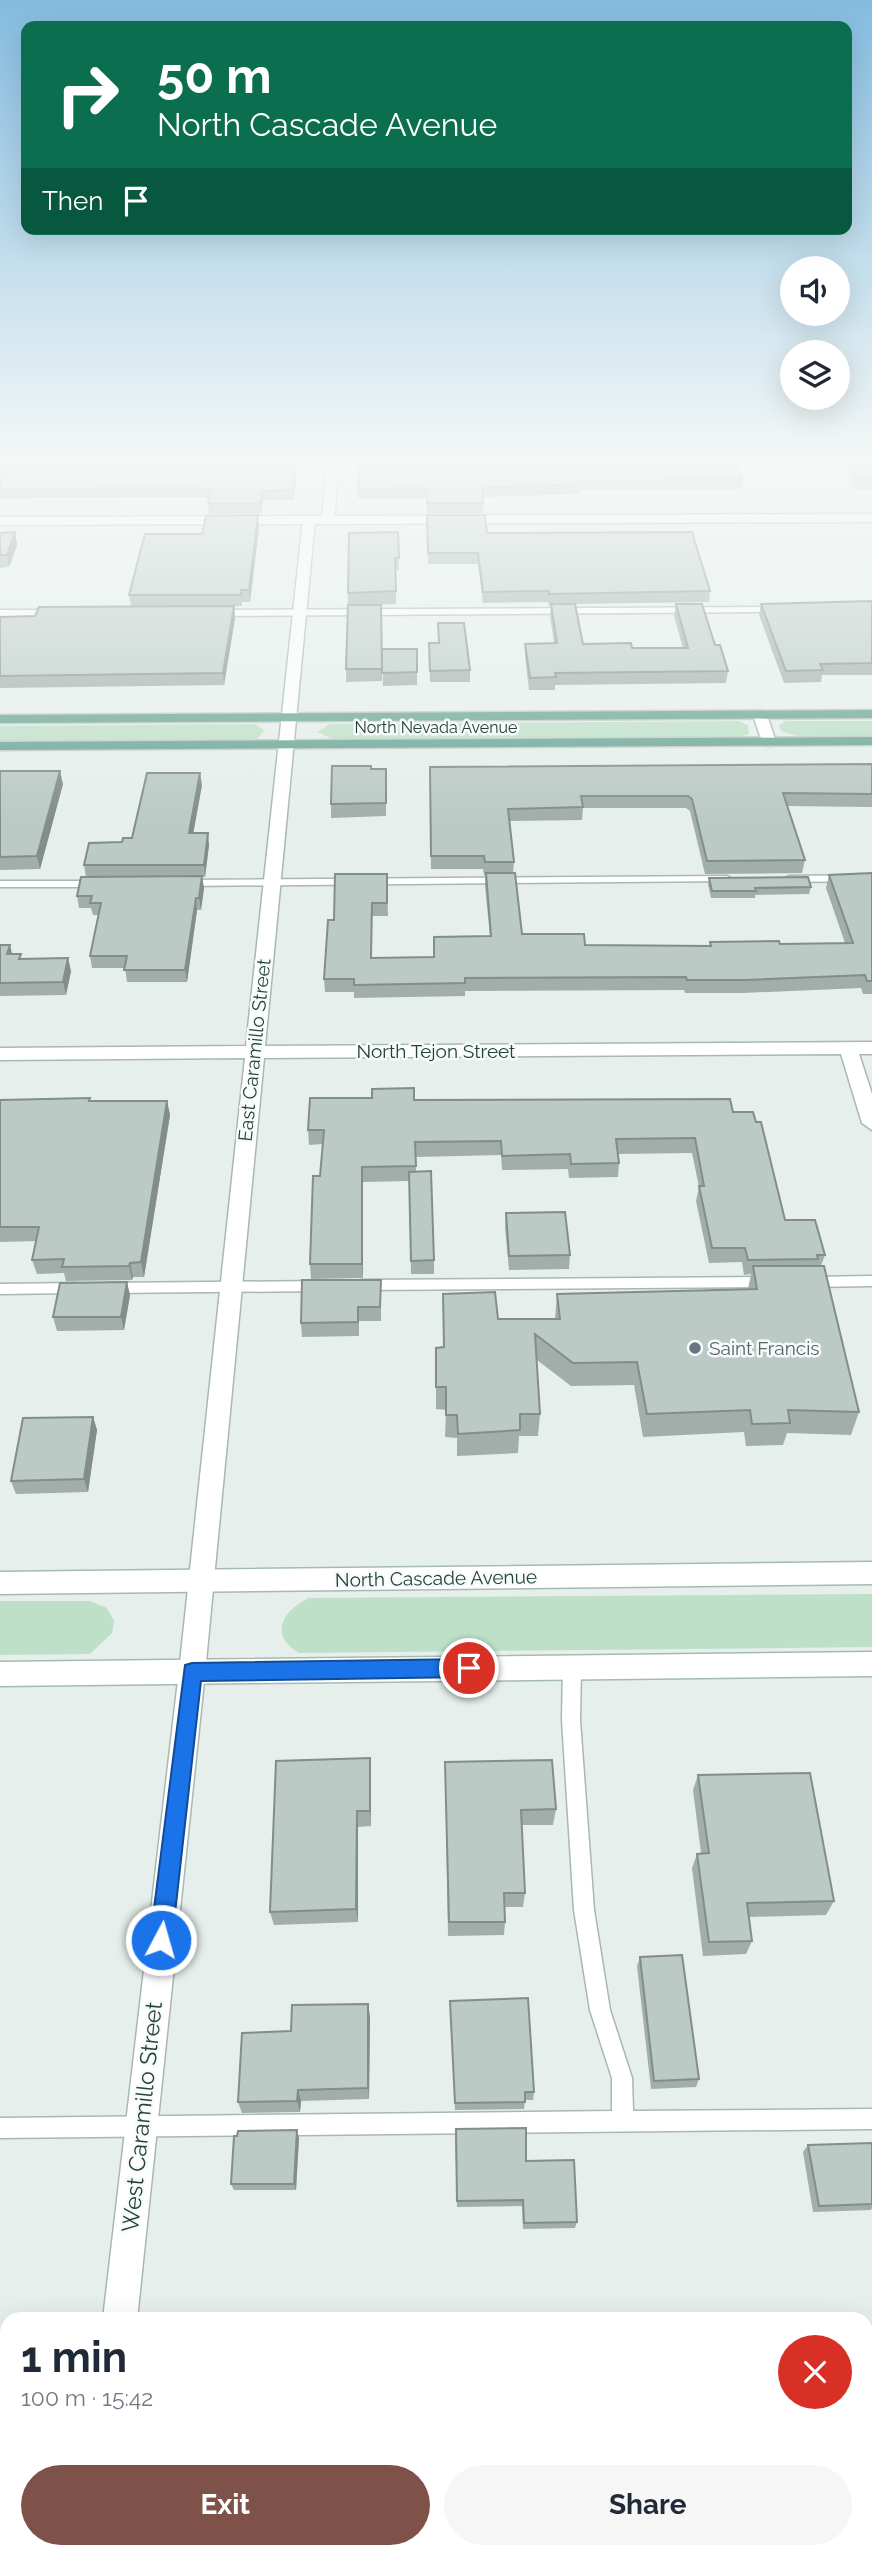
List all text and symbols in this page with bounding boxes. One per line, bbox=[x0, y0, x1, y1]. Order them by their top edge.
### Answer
text: 50 m bbox=[157, 47, 272, 104]
icon: right bbox=[42, 49, 133, 140]
text: North Cascade Avenue bbox=[157, 106, 497, 143]
icon: arrive bbox=[117, 182, 155, 220]
text: Then bbox=[42, 186, 103, 216]
map controls bbox=[780, 256, 850, 410]
button: sound bbox=[780, 256, 850, 326]
button: layers bbox=[780, 340, 850, 410]
street label: North Nevada Avenue bbox=[355, 718, 517, 737]
street label: East Caramillo Street bbox=[233, 957, 275, 1142]
street label: North Tejon Street bbox=[356, 1040, 516, 1062]
place label: Saint Francis bbox=[709, 1337, 820, 1359]
marker: Saint Francis bbox=[687, 1340, 703, 1356]
street label: North Cascade Avenue bbox=[335, 1565, 537, 1591]
pin bbox=[439, 1638, 499, 1698]
icon: arrive bbox=[450, 1649, 488, 1687]
position arrow bbox=[124, 1903, 198, 1977]
street label: West Caramillo Street bbox=[116, 2000, 167, 2234]
text: 1 min bbox=[21, 2333, 127, 2382]
button: close bbox=[778, 2335, 852, 2409]
text: 100 m · 15:42 bbox=[21, 2384, 153, 2411]
button: Exit bbox=[21, 2465, 430, 2545]
button: Share bbox=[444, 2465, 852, 2545]

